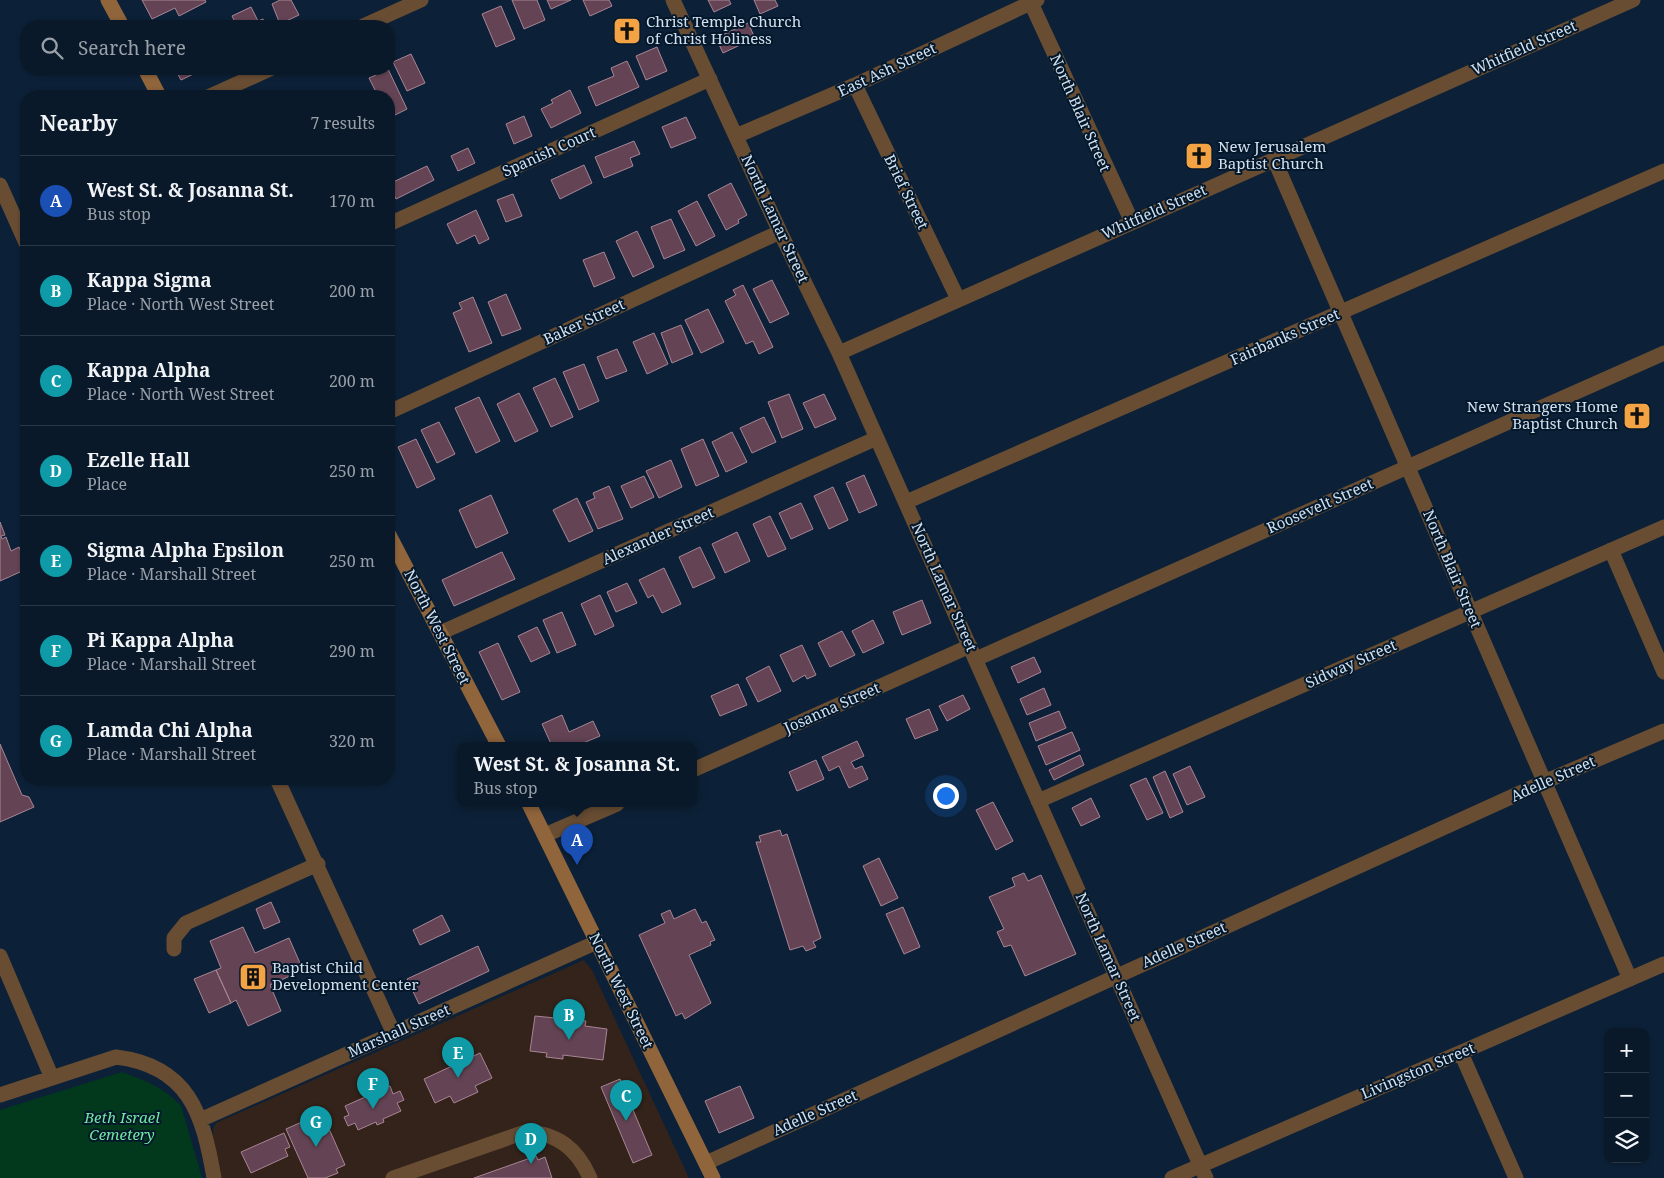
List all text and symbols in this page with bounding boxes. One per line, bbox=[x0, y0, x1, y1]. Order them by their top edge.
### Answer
place label: Christ Temple Church of Christ Holiness bbox=[646, 11, 802, 48]
street label: Whitfield Street bbox=[1468, 15, 1579, 79]
church icon: Christ Temple Church of Christ Holiness bbox=[612, 16, 642, 46]
search box bbox=[20, 20, 395, 75]
icon: search bbox=[38, 34, 66, 62]
text: Search here bbox=[78, 35, 186, 61]
street label: East Ash Street bbox=[834, 38, 939, 101]
street label: North Blair Street bbox=[1046, 51, 1116, 174]
text: Nearby bbox=[40, 109, 118, 137]
text: 7 results bbox=[311, 112, 375, 134]
street label: Spanish Court bbox=[499, 122, 598, 181]
place label: New Jerusalem Baptist Church bbox=[1218, 136, 1326, 173]
church icon: New Jerusalem Baptist Church bbox=[1184, 141, 1214, 171]
street label: North Lamar Street bbox=[737, 151, 814, 286]
street label: Brief Street bbox=[880, 151, 934, 232]
text: West St. & Josanna St. bbox=[87, 177, 294, 203]
street label: Whitfield Street bbox=[1098, 179, 1209, 243]
text: A bbox=[50, 190, 62, 212]
text: 170 m bbox=[329, 190, 375, 212]
text: Bus stop bbox=[87, 203, 151, 225]
text: Kappa Sigma bbox=[87, 267, 212, 293]
text: B bbox=[51, 280, 61, 302]
text: 200 m bbox=[329, 280, 375, 302]
text: Place · North West Street bbox=[87, 293, 274, 315]
street label: Baker Street bbox=[540, 294, 627, 349]
street label: Fairbanks Street bbox=[1227, 303, 1342, 369]
text: Kappa Alpha bbox=[87, 357, 211, 383]
text: C bbox=[51, 370, 61, 392]
text: 200 m bbox=[329, 370, 375, 392]
text: Place · North West Street bbox=[87, 383, 274, 405]
place label: New Strangers Home Baptist Church bbox=[1467, 396, 1618, 433]
church icon: New Strangers Home Baptist Church bbox=[1622, 401, 1652, 431]
text: Ezelle Hall bbox=[87, 447, 190, 473]
text: D bbox=[50, 460, 62, 482]
text: 250 m bbox=[329, 460, 375, 482]
text: Place bbox=[87, 473, 127, 495]
street label: Roosevelt Street bbox=[1263, 473, 1376, 537]
street label: Alexander Street bbox=[599, 502, 717, 569]
street label: North Blair Street bbox=[1419, 507, 1487, 631]
street label: North Lamar Street bbox=[907, 519, 982, 654]
text: Sigma Alpha Epsilon bbox=[87, 537, 284, 563]
text: E bbox=[51, 550, 61, 572]
text: 250 m bbox=[329, 550, 375, 572]
text: Place · Marshall Street bbox=[87, 563, 256, 585]
street label: North West Street bbox=[400, 566, 476, 687]
text: Pi Kappa Alpha bbox=[87, 627, 234, 653]
street label: Sidway Street bbox=[1302, 634, 1399, 692]
text: F bbox=[51, 640, 61, 662]
text: 290 m bbox=[329, 640, 375, 662]
text: Place · Marshall Street bbox=[87, 653, 256, 675]
street label: Josanna Street bbox=[780, 677, 883, 738]
text: Lamda Chi Alpha bbox=[87, 717, 253, 743]
text: G bbox=[50, 730, 62, 752]
text: 320 m bbox=[329, 730, 375, 752]
popup bbox=[457, 742, 697, 807]
text: Place · Marshall Street bbox=[87, 743, 256, 765]
text: West St. & Josanna St. bbox=[474, 751, 680, 777]
street label: Adelle Street bbox=[1507, 751, 1598, 806]
text: Bus stop bbox=[474, 777, 537, 799]
your location bbox=[933, 783, 959, 809]
pin: A bbox=[561, 824, 593, 865]
street label: North Lamar Street bbox=[1071, 889, 1146, 1024]
street label: Adelle Street bbox=[1138, 917, 1229, 972]
street label: North West Street bbox=[585, 929, 659, 1052]
place label: Baptist Child Development Center bbox=[272, 957, 419, 994]
building icon: Baptist Child Development Center bbox=[238, 962, 268, 992]
street label: Marshall Street bbox=[345, 999, 453, 1061]
pin: B bbox=[553, 999, 585, 1040]
map controls bbox=[1604, 1028, 1649, 1163]
button: + bbox=[1604, 1028, 1649, 1073]
pin: E bbox=[442, 1037, 474, 1078]
street label: Livingston Street bbox=[1358, 1037, 1477, 1103]
pin: F bbox=[357, 1068, 389, 1109]
button: − bbox=[1604, 1073, 1649, 1118]
pin: C bbox=[610, 1080, 642, 1121]
street label: Adelle Street bbox=[769, 1085, 860, 1140]
pin: G bbox=[300, 1106, 332, 1147]
park label: Beth Israel Cemetery bbox=[83, 1107, 160, 1144]
button: layers bbox=[1604, 1118, 1649, 1163]
pin: D bbox=[515, 1123, 547, 1164]

